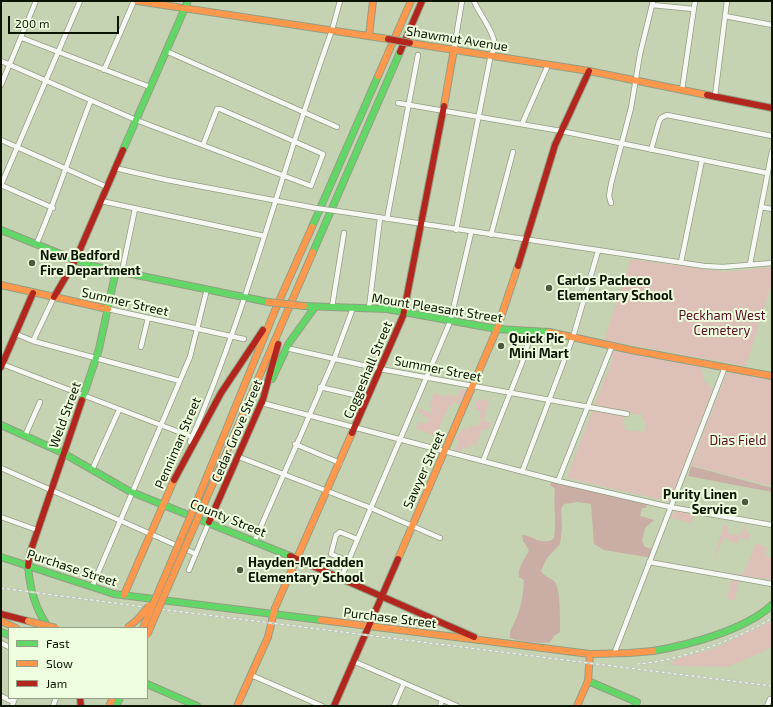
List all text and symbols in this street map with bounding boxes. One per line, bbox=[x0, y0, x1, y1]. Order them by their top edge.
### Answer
scale bar bbox=[10, 8, 121, 34]
text: 200 m bbox=[15, 16, 49, 30]
street label: Shawmut Avenue bbox=[405, 23, 509, 55]
place label: New Bedford Fire Department bbox=[40, 248, 141, 279]
marker: New Bedford Fire Department bbox=[27, 258, 37, 268]
place label: Carlos Pacheco Elementary School bbox=[557, 273, 673, 304]
marker: Carlos Pacheco Elementary School bbox=[544, 283, 554, 293]
street label: Summer Street bbox=[80, 284, 170, 320]
street label: Mount Pleasant Street bbox=[370, 290, 504, 326]
park label: Peckham West Cemetery bbox=[678, 308, 766, 339]
street label: Coggeshall Street bbox=[340, 319, 396, 421]
place label: Quick Pic Mini Mart bbox=[509, 331, 569, 362]
marker: Quick Pic Mini Mart bbox=[496, 341, 506, 351]
street label: Summer Street bbox=[393, 353, 483, 385]
street label: Cedar Grove Street bbox=[208, 377, 266, 485]
street label: Weld Street bbox=[46, 380, 84, 450]
street label: Penniman Street bbox=[152, 395, 204, 491]
street label: Sawyer Street bbox=[400, 429, 448, 511]
park label: Dias Field bbox=[709, 433, 767, 449]
place label: Purity Linen Service bbox=[663, 487, 737, 518]
street label: County Street bbox=[188, 496, 268, 540]
marker: Purity Linen Service bbox=[740, 497, 750, 507]
street label: Purchase Street bbox=[25, 546, 119, 590]
place label: Hayden-McFadden Elementary School bbox=[248, 555, 364, 586]
marker: Hayden-McFadden Elementary School bbox=[235, 565, 245, 575]
street label: Purchase Street bbox=[343, 605, 437, 631]
legend bbox=[8, 627, 148, 699]
text: Fast bbox=[46, 636, 69, 650]
text: Slow bbox=[46, 656, 73, 670]
text: Jam bbox=[46, 676, 67, 690]

